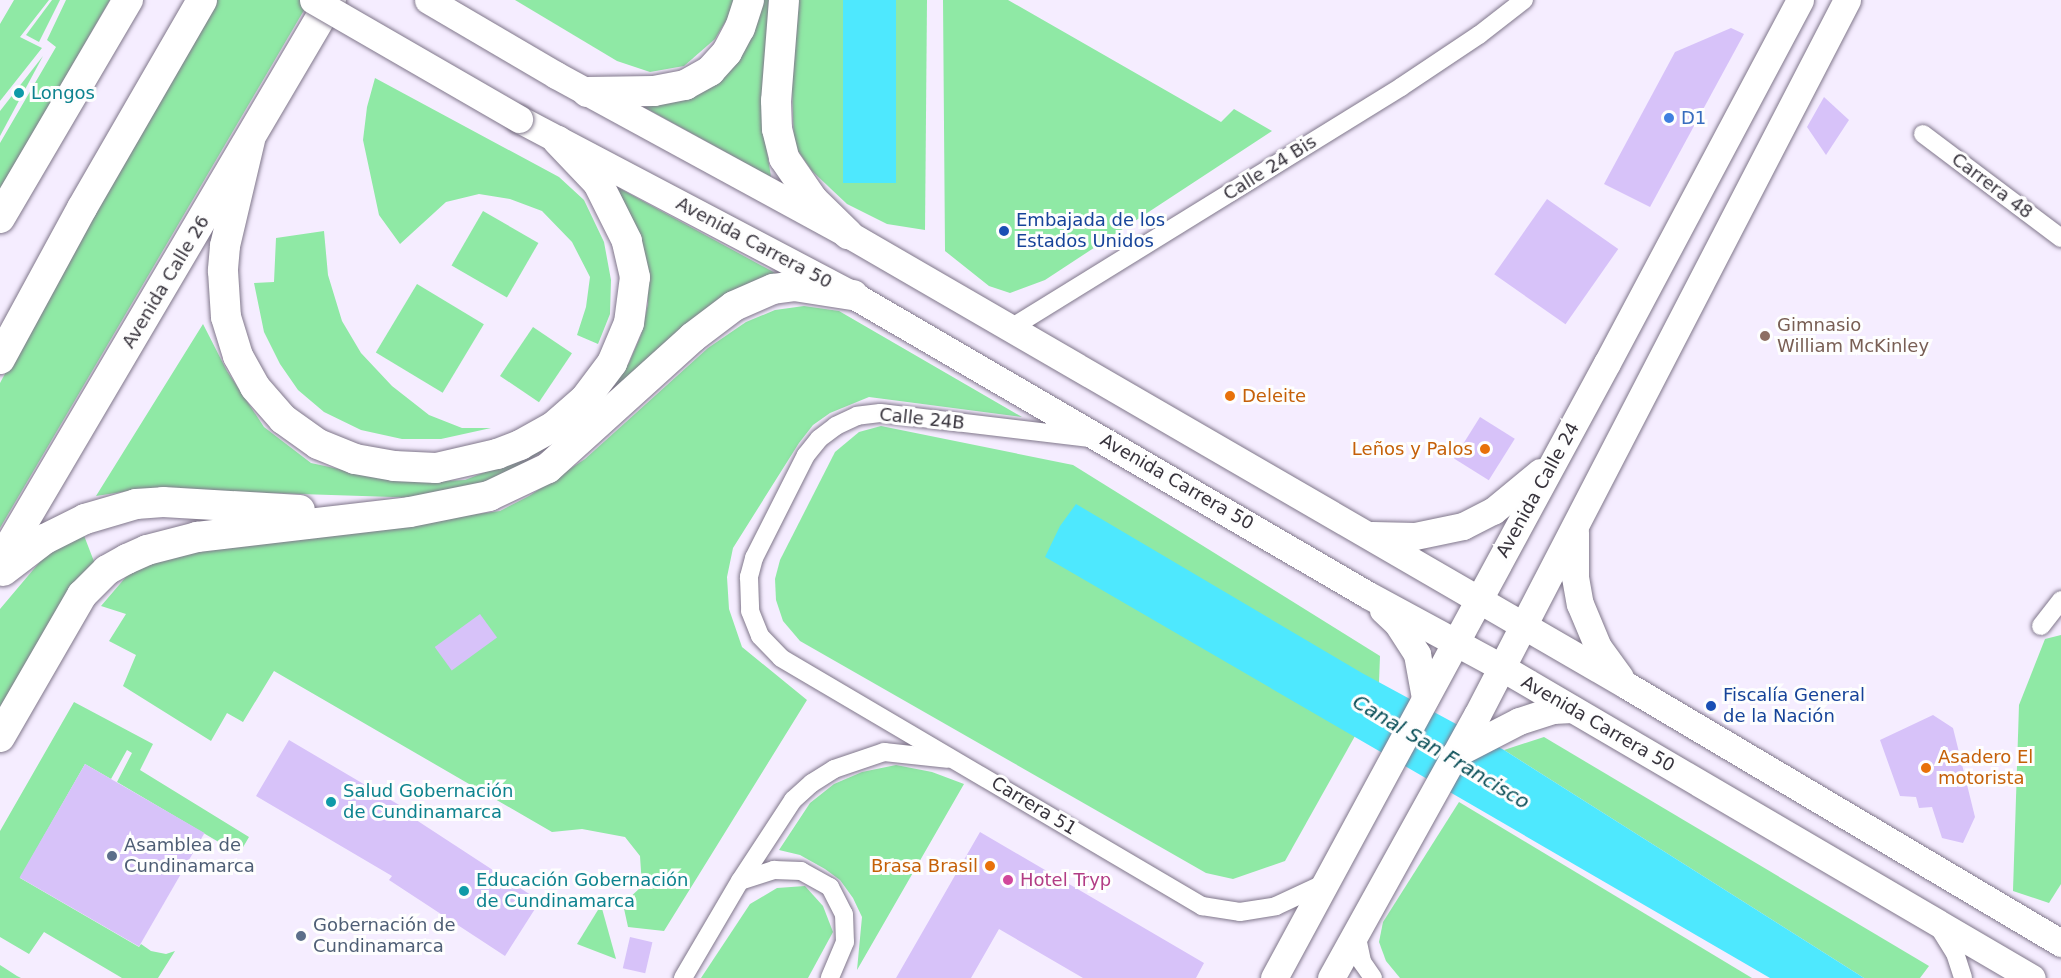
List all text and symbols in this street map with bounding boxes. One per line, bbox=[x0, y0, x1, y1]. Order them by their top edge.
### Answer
place label: Longos bbox=[31, 82, 95, 104]
marker: Longos bbox=[12, 86, 26, 100]
place label: D1 bbox=[1681, 107, 1706, 129]
marker: D1 bbox=[1662, 111, 1676, 125]
street label: Calle 24 Bis bbox=[1219, 131, 1321, 205]
street label: Carrera 48 bbox=[1947, 149, 2037, 223]
street label: Avenida Carrera 50 bbox=[672, 193, 836, 293]
place label: Embajada de los Estados Unidos bbox=[1016, 210, 1165, 252]
street label: Avenida Calle 26 bbox=[118, 212, 214, 352]
marker: Embajada de los Estados Unidos bbox=[997, 224, 1011, 238]
place label: Gimnasio William McKinley bbox=[1777, 315, 1929, 358]
marker: Gimnasio William McKinley bbox=[1758, 329, 1772, 343]
place label: Deleite bbox=[1242, 385, 1306, 407]
marker: Deleite bbox=[1223, 389, 1237, 403]
street label: Calle 24B bbox=[878, 404, 966, 434]
street label: Avenida Calle 24 bbox=[1492, 419, 1584, 561]
street label: Avenida Carrera 50 bbox=[1097, 429, 1257, 535]
place label: Leños y Palos bbox=[1352, 438, 1473, 460]
marker: Leños y Palos bbox=[1478, 442, 1492, 456]
street label: Avenida Carrera 50 bbox=[1518, 671, 1678, 777]
place label: Fiscalía General de la Nación bbox=[1723, 685, 1865, 728]
water label: Canal San Francisco bbox=[1348, 690, 1534, 814]
marker: Fiscalía General de la Nación bbox=[1704, 699, 1718, 713]
place label: Asadero El motorista bbox=[1938, 747, 2033, 789]
marker: Asadero El motorista bbox=[1919, 761, 1933, 775]
street label: Carrera 51 bbox=[987, 772, 1081, 840]
place label: Salud Gobernación de Cundinamarca bbox=[343, 781, 513, 824]
marker: Salud Gobernación de Cundinamarca bbox=[324, 795, 338, 809]
place label: Asamblea de Cundinamarca bbox=[124, 835, 255, 878]
marker: Asamblea de Cundinamarca bbox=[105, 849, 119, 863]
place label: Brasa Brasil bbox=[871, 855, 978, 877]
marker: Brasa Brasil bbox=[983, 859, 997, 873]
place label: Hotel Tryp bbox=[1020, 869, 1111, 891]
place label: Educación Gobernación de Cundinamarca bbox=[476, 870, 688, 912]
marker: Hotel Tryp bbox=[1001, 873, 1015, 887]
marker: Educación Gobernación de Cundinamarca bbox=[457, 884, 471, 898]
place label: Gobernación de Cundinamarca bbox=[313, 915, 456, 958]
marker: Gobernación de Cundinamarca bbox=[294, 929, 308, 943]

